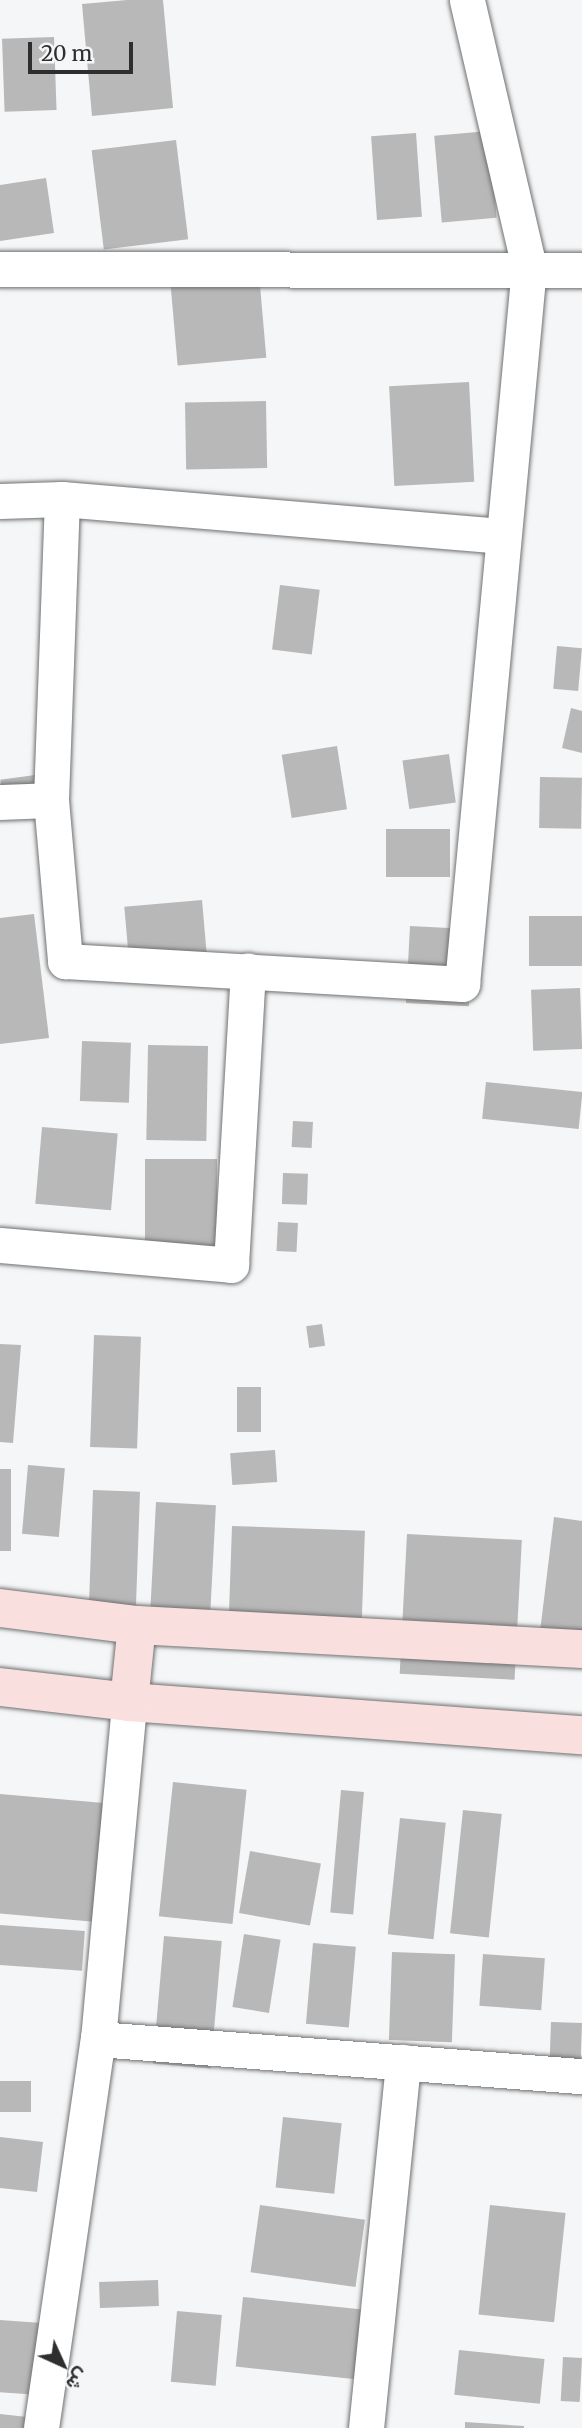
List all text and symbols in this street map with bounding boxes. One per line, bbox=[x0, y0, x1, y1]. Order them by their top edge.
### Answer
scale bar bbox=[32, 28, 136, 72]
text: 20 m bbox=[41, 40, 92, 67]
north arrow bbox=[28, 2330, 98, 2400]
text: ش bbox=[61, 2363, 94, 2396]

